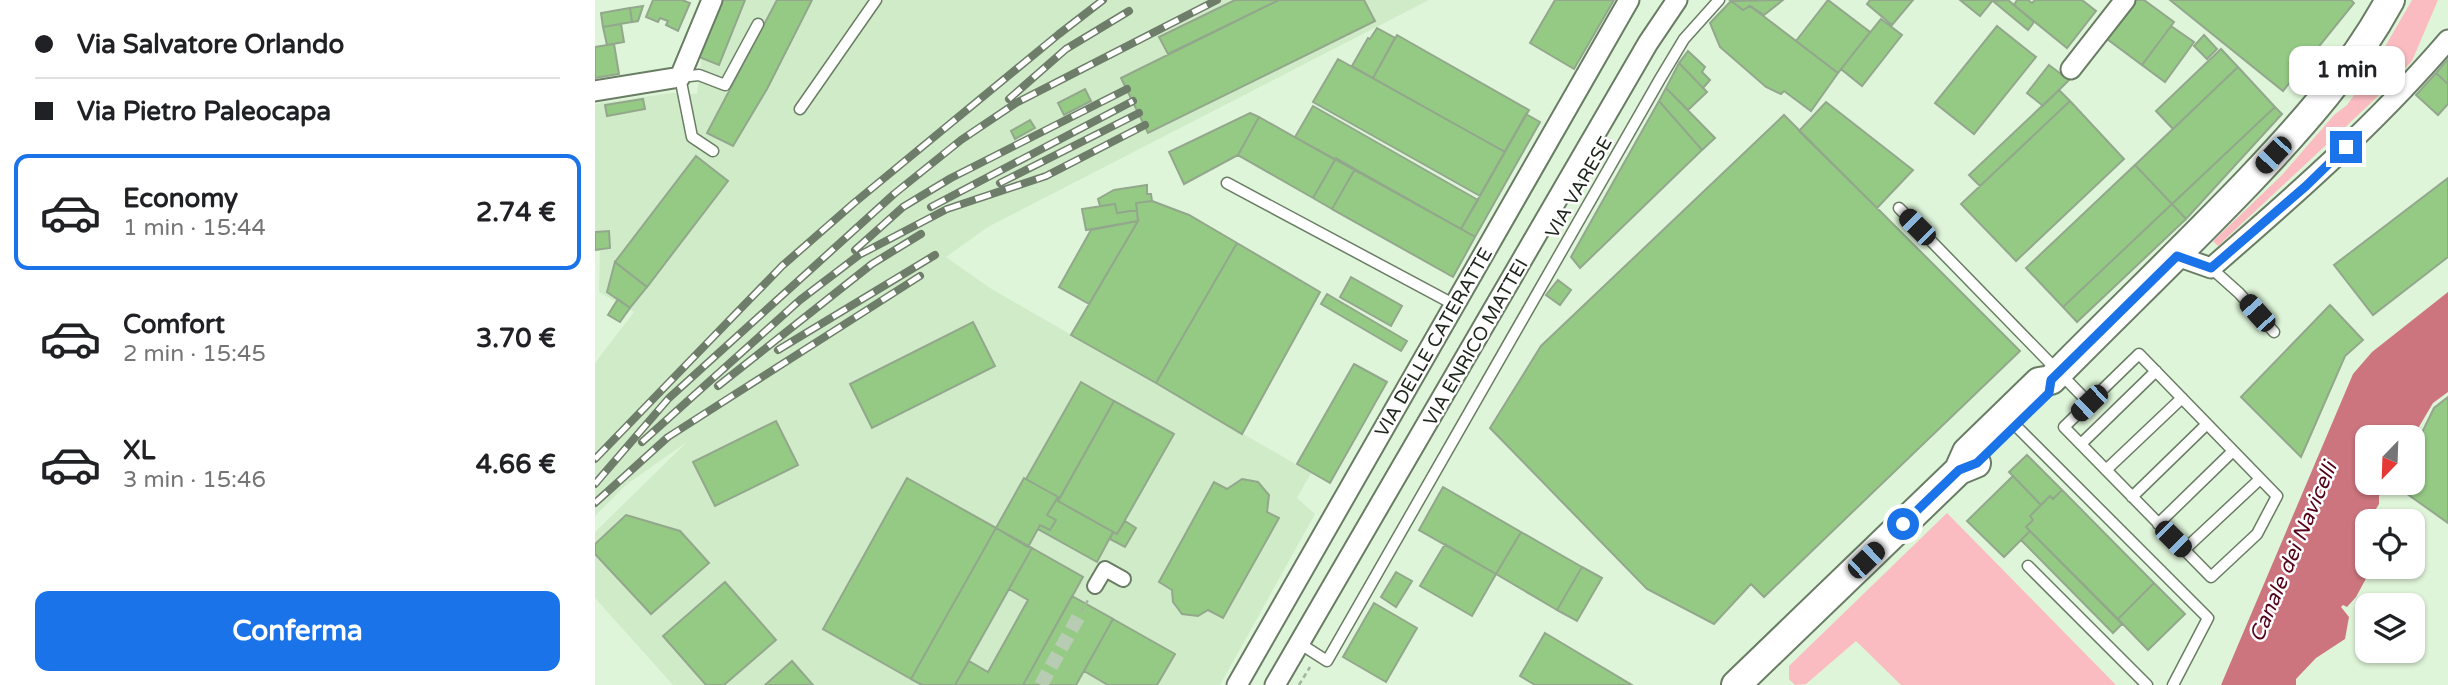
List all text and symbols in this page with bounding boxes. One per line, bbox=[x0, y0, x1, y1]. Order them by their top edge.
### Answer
text: Via Salvatore Orlando bbox=[77, 29, 344, 60]
callout: 1 min bbox=[2288, 46, 2404, 94]
text: 1 min bbox=[2316, 56, 2378, 84]
text: Via Pietro Paleocapa bbox=[77, 96, 331, 127]
route end bbox=[2330, 131, 2362, 163]
car bbox=[2251, 132, 2296, 178]
street label: VIA VARESE bbox=[1541, 133, 1617, 242]
icon: car bbox=[39, 181, 102, 244]
text: Economy bbox=[123, 183, 238, 214]
text: 2.74 € bbox=[476, 197, 556, 228]
car bbox=[1895, 205, 1940, 249]
text: 1 min · 15:44 bbox=[123, 214, 266, 242]
street label: VIA DELLE CATERATTE bbox=[1371, 244, 1497, 441]
street label: VIA ENRICO MATTEI bbox=[1419, 255, 1533, 430]
car bbox=[2236, 290, 2279, 336]
icon: car bbox=[39, 307, 102, 370]
text: Comfort bbox=[123, 309, 225, 340]
text: 3.70 € bbox=[476, 323, 556, 354]
text: 2 min · 15:45 bbox=[123, 340, 266, 368]
car bbox=[2067, 381, 2112, 425]
north arrow bbox=[2355, 425, 2425, 495]
map controls bbox=[2355, 425, 2425, 663]
icon: car bbox=[39, 433, 102, 496]
text: XL bbox=[123, 435, 155, 466]
text: 4.66 € bbox=[476, 449, 556, 480]
water label: Canale dei Navicelli bbox=[2244, 456, 2344, 646]
text: 3 min · 15:46 bbox=[123, 466, 266, 494]
route start bbox=[1887, 508, 1919, 540]
button: locate bbox=[2355, 509, 2425, 579]
car bbox=[2151, 517, 2196, 561]
car bbox=[1844, 538, 1889, 582]
button: Conferma bbox=[35, 591, 560, 671]
button: layers bbox=[2355, 593, 2425, 663]

